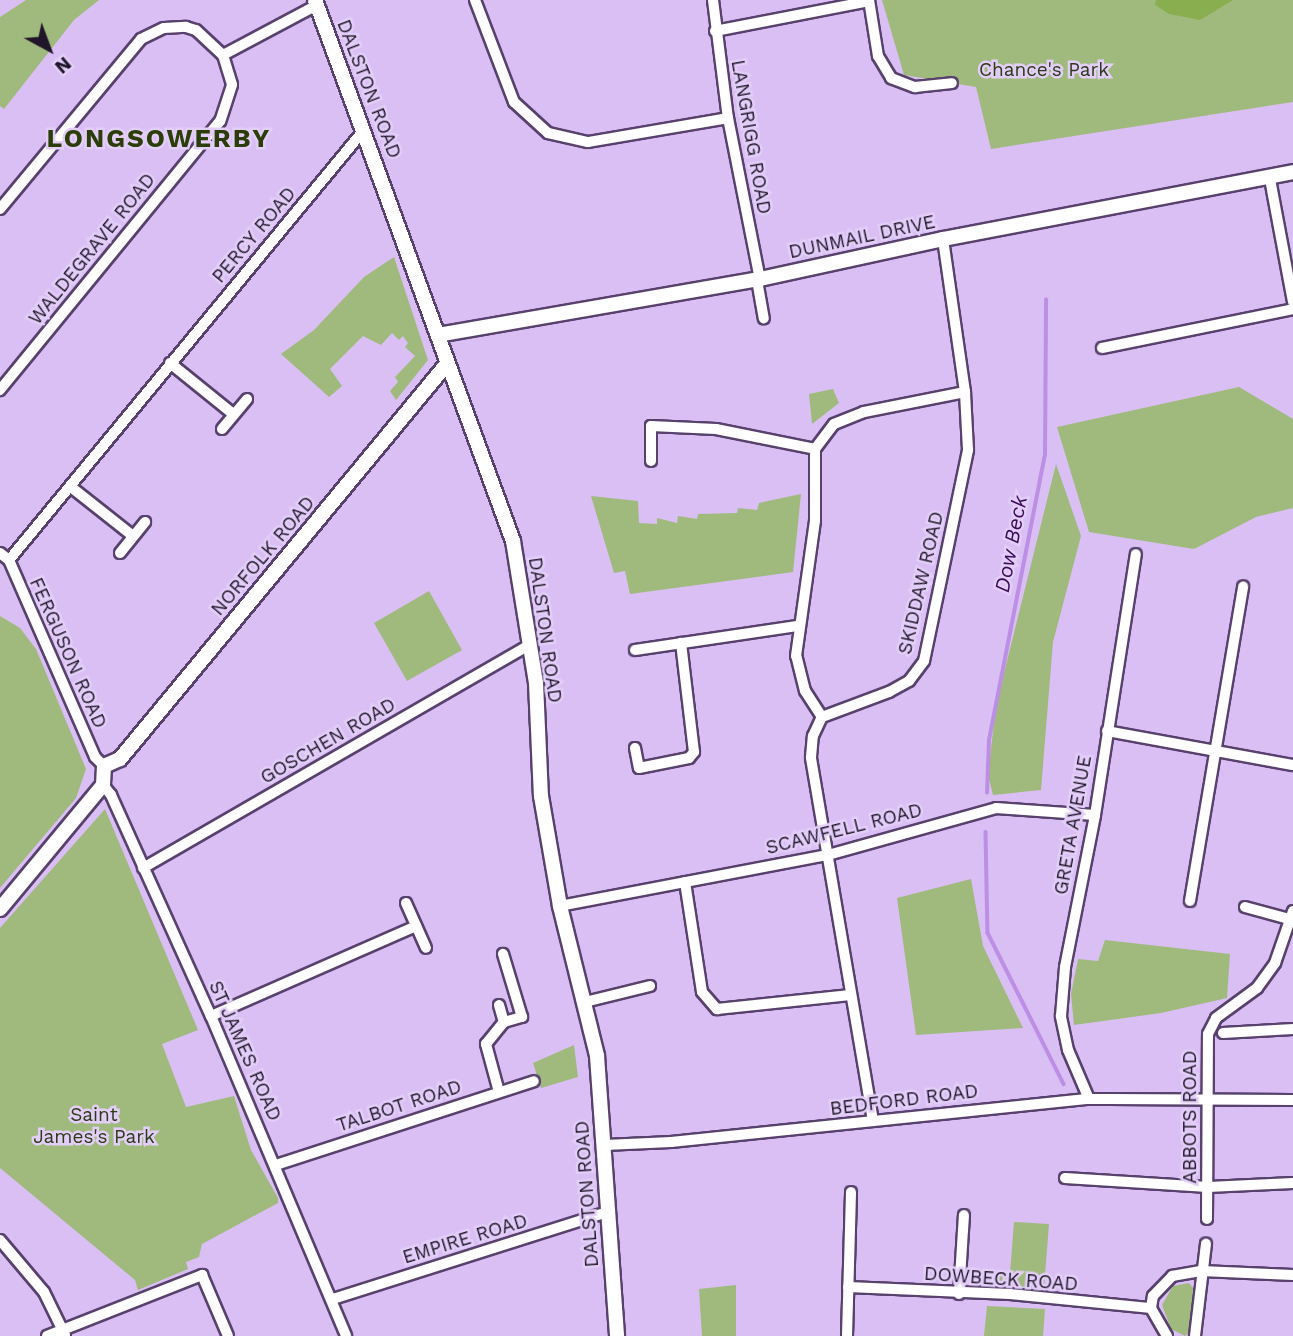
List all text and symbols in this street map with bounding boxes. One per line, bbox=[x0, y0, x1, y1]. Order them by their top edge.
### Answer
north arrow bbox=[14, 14, 84, 84]
street label: DALSTON ROAD bbox=[332, 16, 406, 162]
text: N bbox=[50, 52, 76, 79]
street label: LANGRIGG ROAD bbox=[726, 58, 776, 216]
park label: Chance's Park bbox=[979, 59, 1109, 81]
district label: LONGSOWERBY bbox=[48, 123, 270, 155]
street label: WALDEGRAVE ROAD bbox=[24, 169, 160, 329]
street label: PERCY ROAD bbox=[207, 182, 301, 288]
street label: DUNMAIL DRIVE bbox=[786, 210, 938, 264]
street label: NORFOLK ROAD bbox=[206, 492, 320, 620]
water label: Dow Beck bbox=[989, 493, 1033, 595]
street label: SKIDDAW ROAD bbox=[893, 509, 949, 657]
street label: DALSTON ROAD bbox=[523, 556, 567, 704]
street label: FERGUSON ROAD bbox=[24, 574, 112, 732]
street label: GOSCHEN ROAD bbox=[256, 693, 400, 789]
street label: GRETA AVENUE bbox=[1049, 753, 1097, 897]
street label: SCAWFELL ROAD bbox=[763, 798, 925, 860]
street label: ST JAMES ROAD bbox=[204, 977, 286, 1125]
street label: ABBOTS ROAD bbox=[1179, 1050, 1201, 1184]
street label: TALBOT ROAD bbox=[333, 1075, 465, 1137]
street label: BEDFORD ROAD bbox=[829, 1080, 979, 1120]
park label: Saint James's Park bbox=[33, 1104, 155, 1148]
street label: DALSTON ROAD bbox=[570, 1120, 604, 1268]
street label: EMPIRE ROAD bbox=[400, 1209, 530, 1269]
street label: DOWBECK ROAD bbox=[923, 1262, 1079, 1296]

